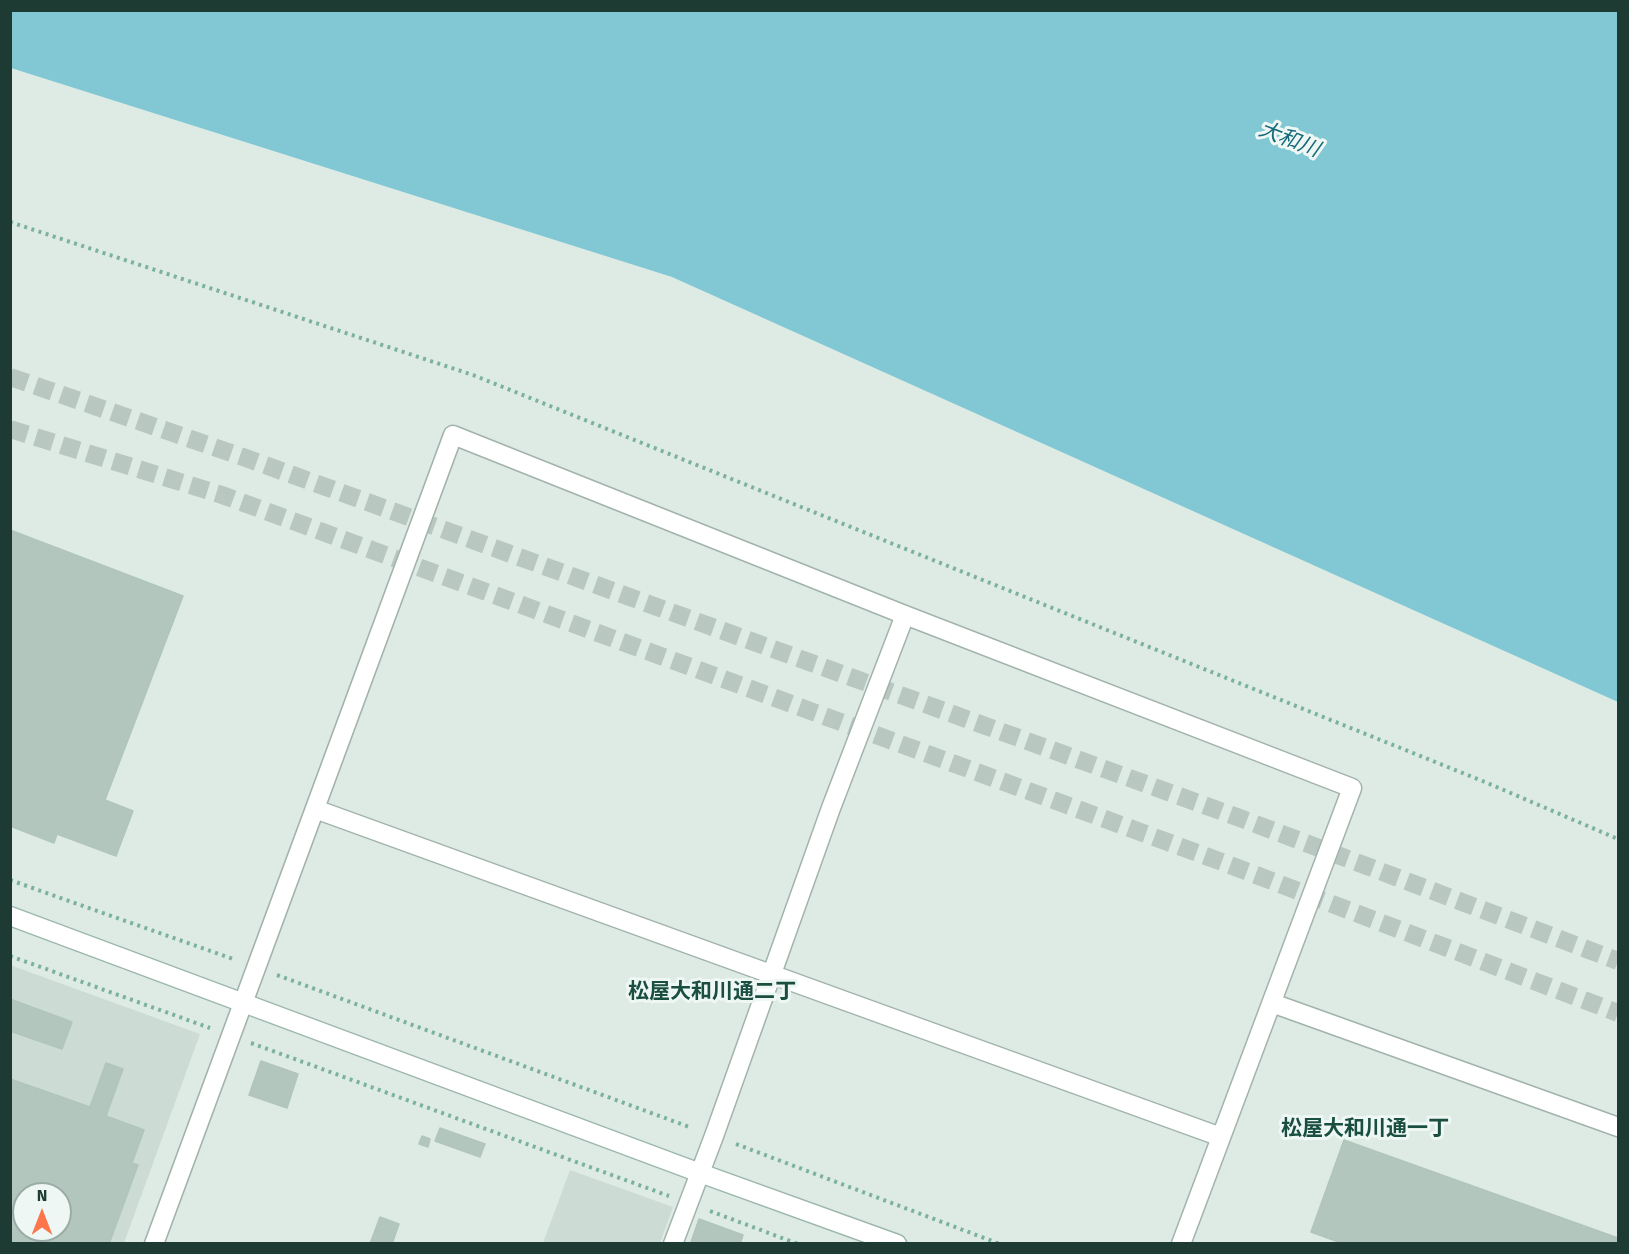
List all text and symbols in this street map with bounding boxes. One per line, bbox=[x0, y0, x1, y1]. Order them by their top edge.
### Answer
water label: 大和川 bbox=[1255, 117, 1323, 163]
district label: 松屋大和川通二丁 bbox=[628, 979, 796, 1005]
district label: 松屋大和川通一丁 bbox=[1281, 1116, 1449, 1142]
north arrow bbox=[12, 1182, 72, 1242]
text: N bbox=[37, 1186, 47, 1205]

